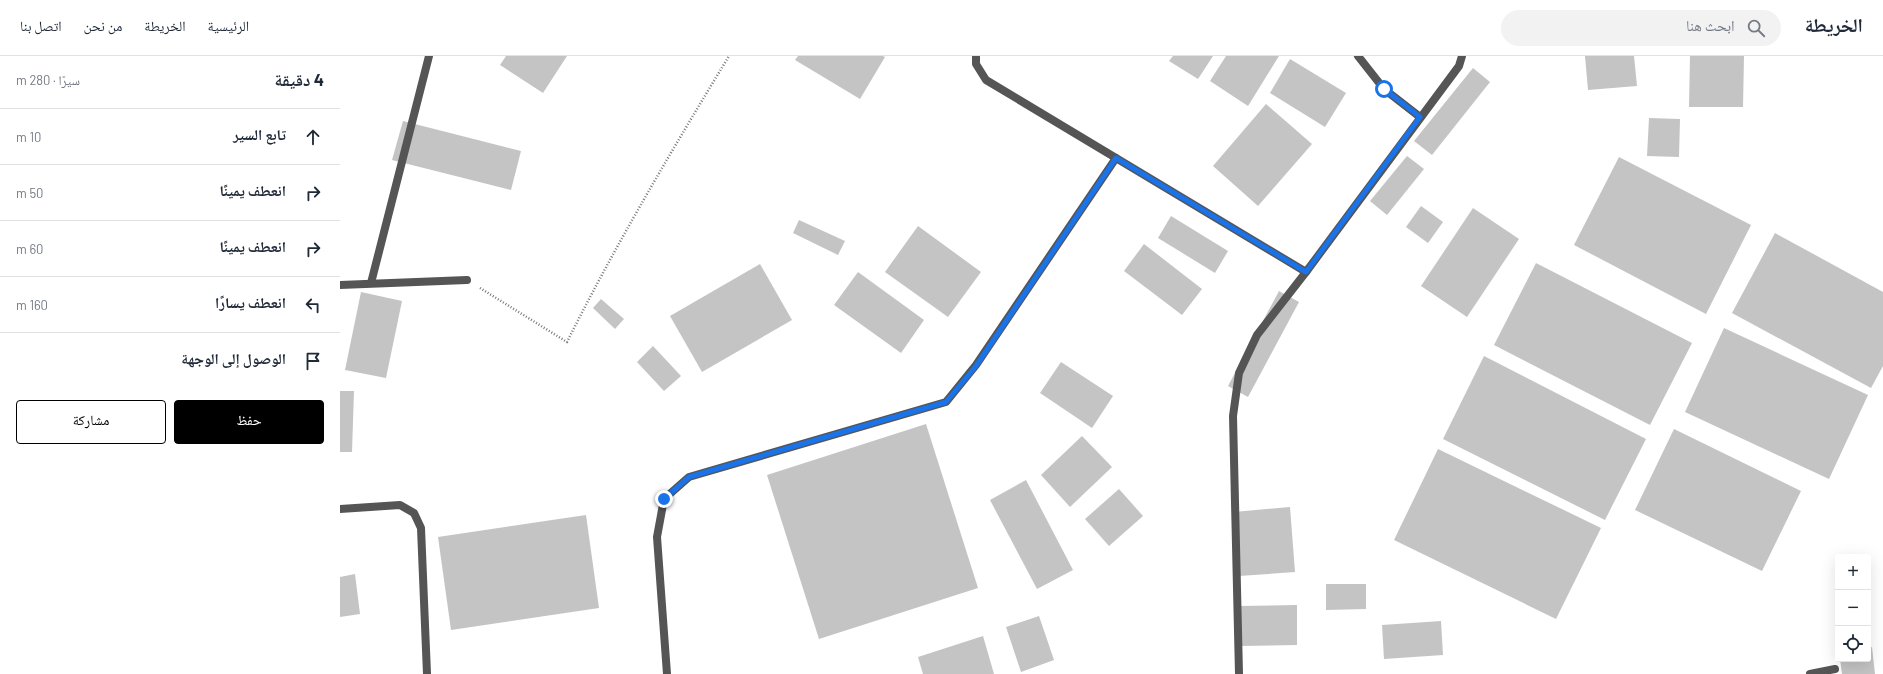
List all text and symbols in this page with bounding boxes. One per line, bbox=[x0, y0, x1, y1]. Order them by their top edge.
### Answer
search box bbox=[1501, 10, 1781, 46]
text: الخريطة bbox=[1805, 13, 1863, 36]
text: ابحث هنا bbox=[1686, 16, 1735, 34]
text: اتصل بنا bbox=[20, 17, 62, 34]
text: من نحن bbox=[84, 17, 122, 34]
text: الخريطة bbox=[144, 17, 186, 34]
text: الرئيسية bbox=[208, 17, 249, 34]
icon: search bbox=[1745, 17, 1767, 39]
text: 4 دقيقة bbox=[275, 69, 324, 89]
text: سيرًا · 280 m bbox=[16, 72, 80, 88]
route start bbox=[1375, 80, 1393, 98]
text: تابع السير bbox=[233, 125, 286, 143]
icon: ahead bbox=[302, 126, 324, 148]
text: 10 m bbox=[16, 129, 41, 145]
text: انعطف يمينًا bbox=[219, 181, 286, 199]
icon: right bbox=[302, 182, 324, 204]
text: 50 m bbox=[16, 185, 43, 201]
text: انعطف يمينًا bbox=[219, 237, 286, 255]
icon: right bbox=[302, 238, 324, 260]
text: 60 m bbox=[16, 241, 43, 257]
text: انعطف يسارًا bbox=[215, 293, 286, 311]
icon: left bbox=[302, 294, 324, 316]
text: 160 m bbox=[16, 297, 48, 313]
text: الوصول إلى الوجهة bbox=[181, 349, 286, 367]
icon: arrive bbox=[302, 350, 324, 372]
button: مشاركة bbox=[16, 400, 166, 444]
button: حفظ bbox=[174, 400, 324, 444]
route end bbox=[655, 490, 673, 508]
map controls bbox=[1835, 554, 1871, 662]
button: + bbox=[1835, 554, 1871, 590]
button: − bbox=[1835, 590, 1871, 626]
button: locate bbox=[1835, 626, 1871, 662]

